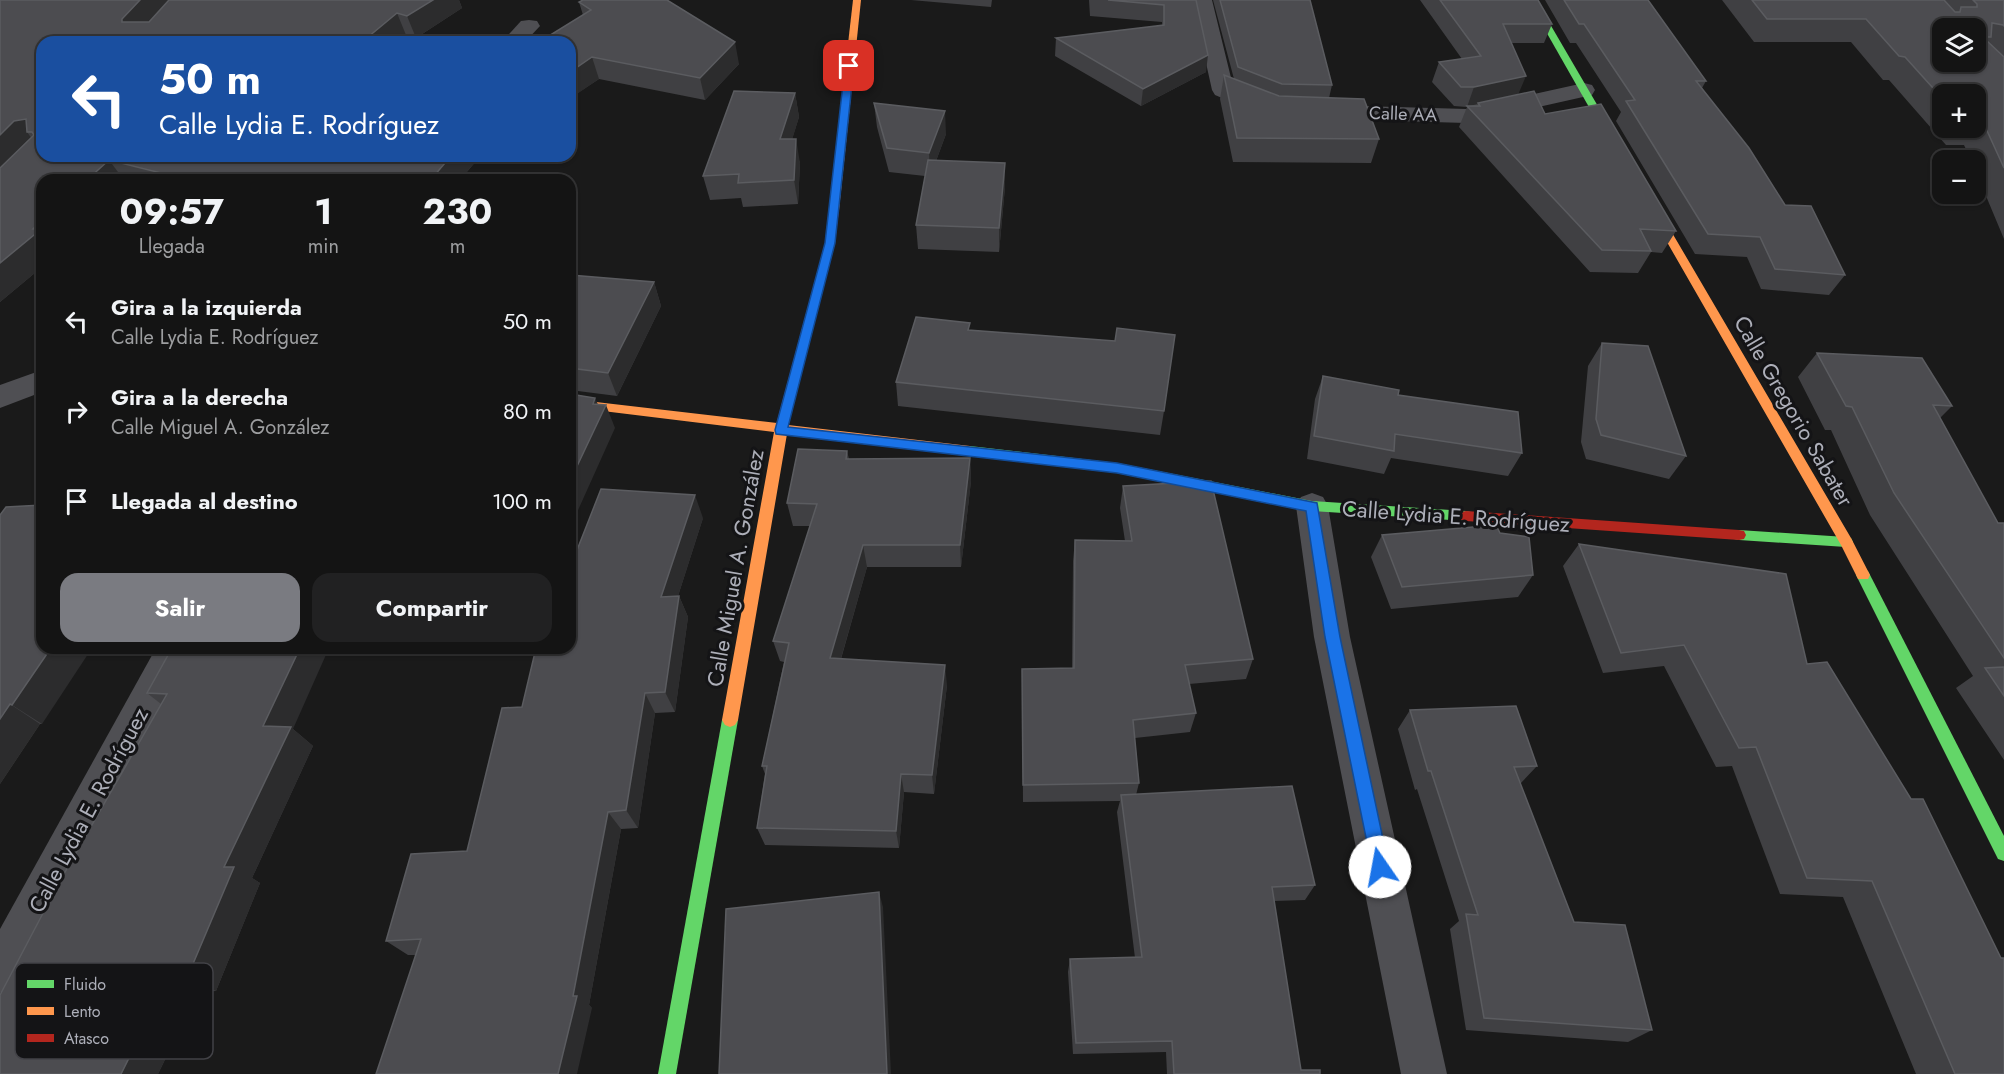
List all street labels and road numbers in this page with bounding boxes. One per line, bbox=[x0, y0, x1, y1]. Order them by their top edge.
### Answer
street label: Calle AA bbox=[1368, 100, 1438, 128]
street label: Calle Gregorio Sabater bbox=[1726, 310, 1862, 513]
street label: Calle Miguel A. González bbox=[698, 447, 772, 689]
street label: Calle Lydia E. Rodríguez bbox=[1341, 492, 1571, 540]
street label: Calle Lydia E. Rodríguez bbox=[20, 702, 156, 918]

